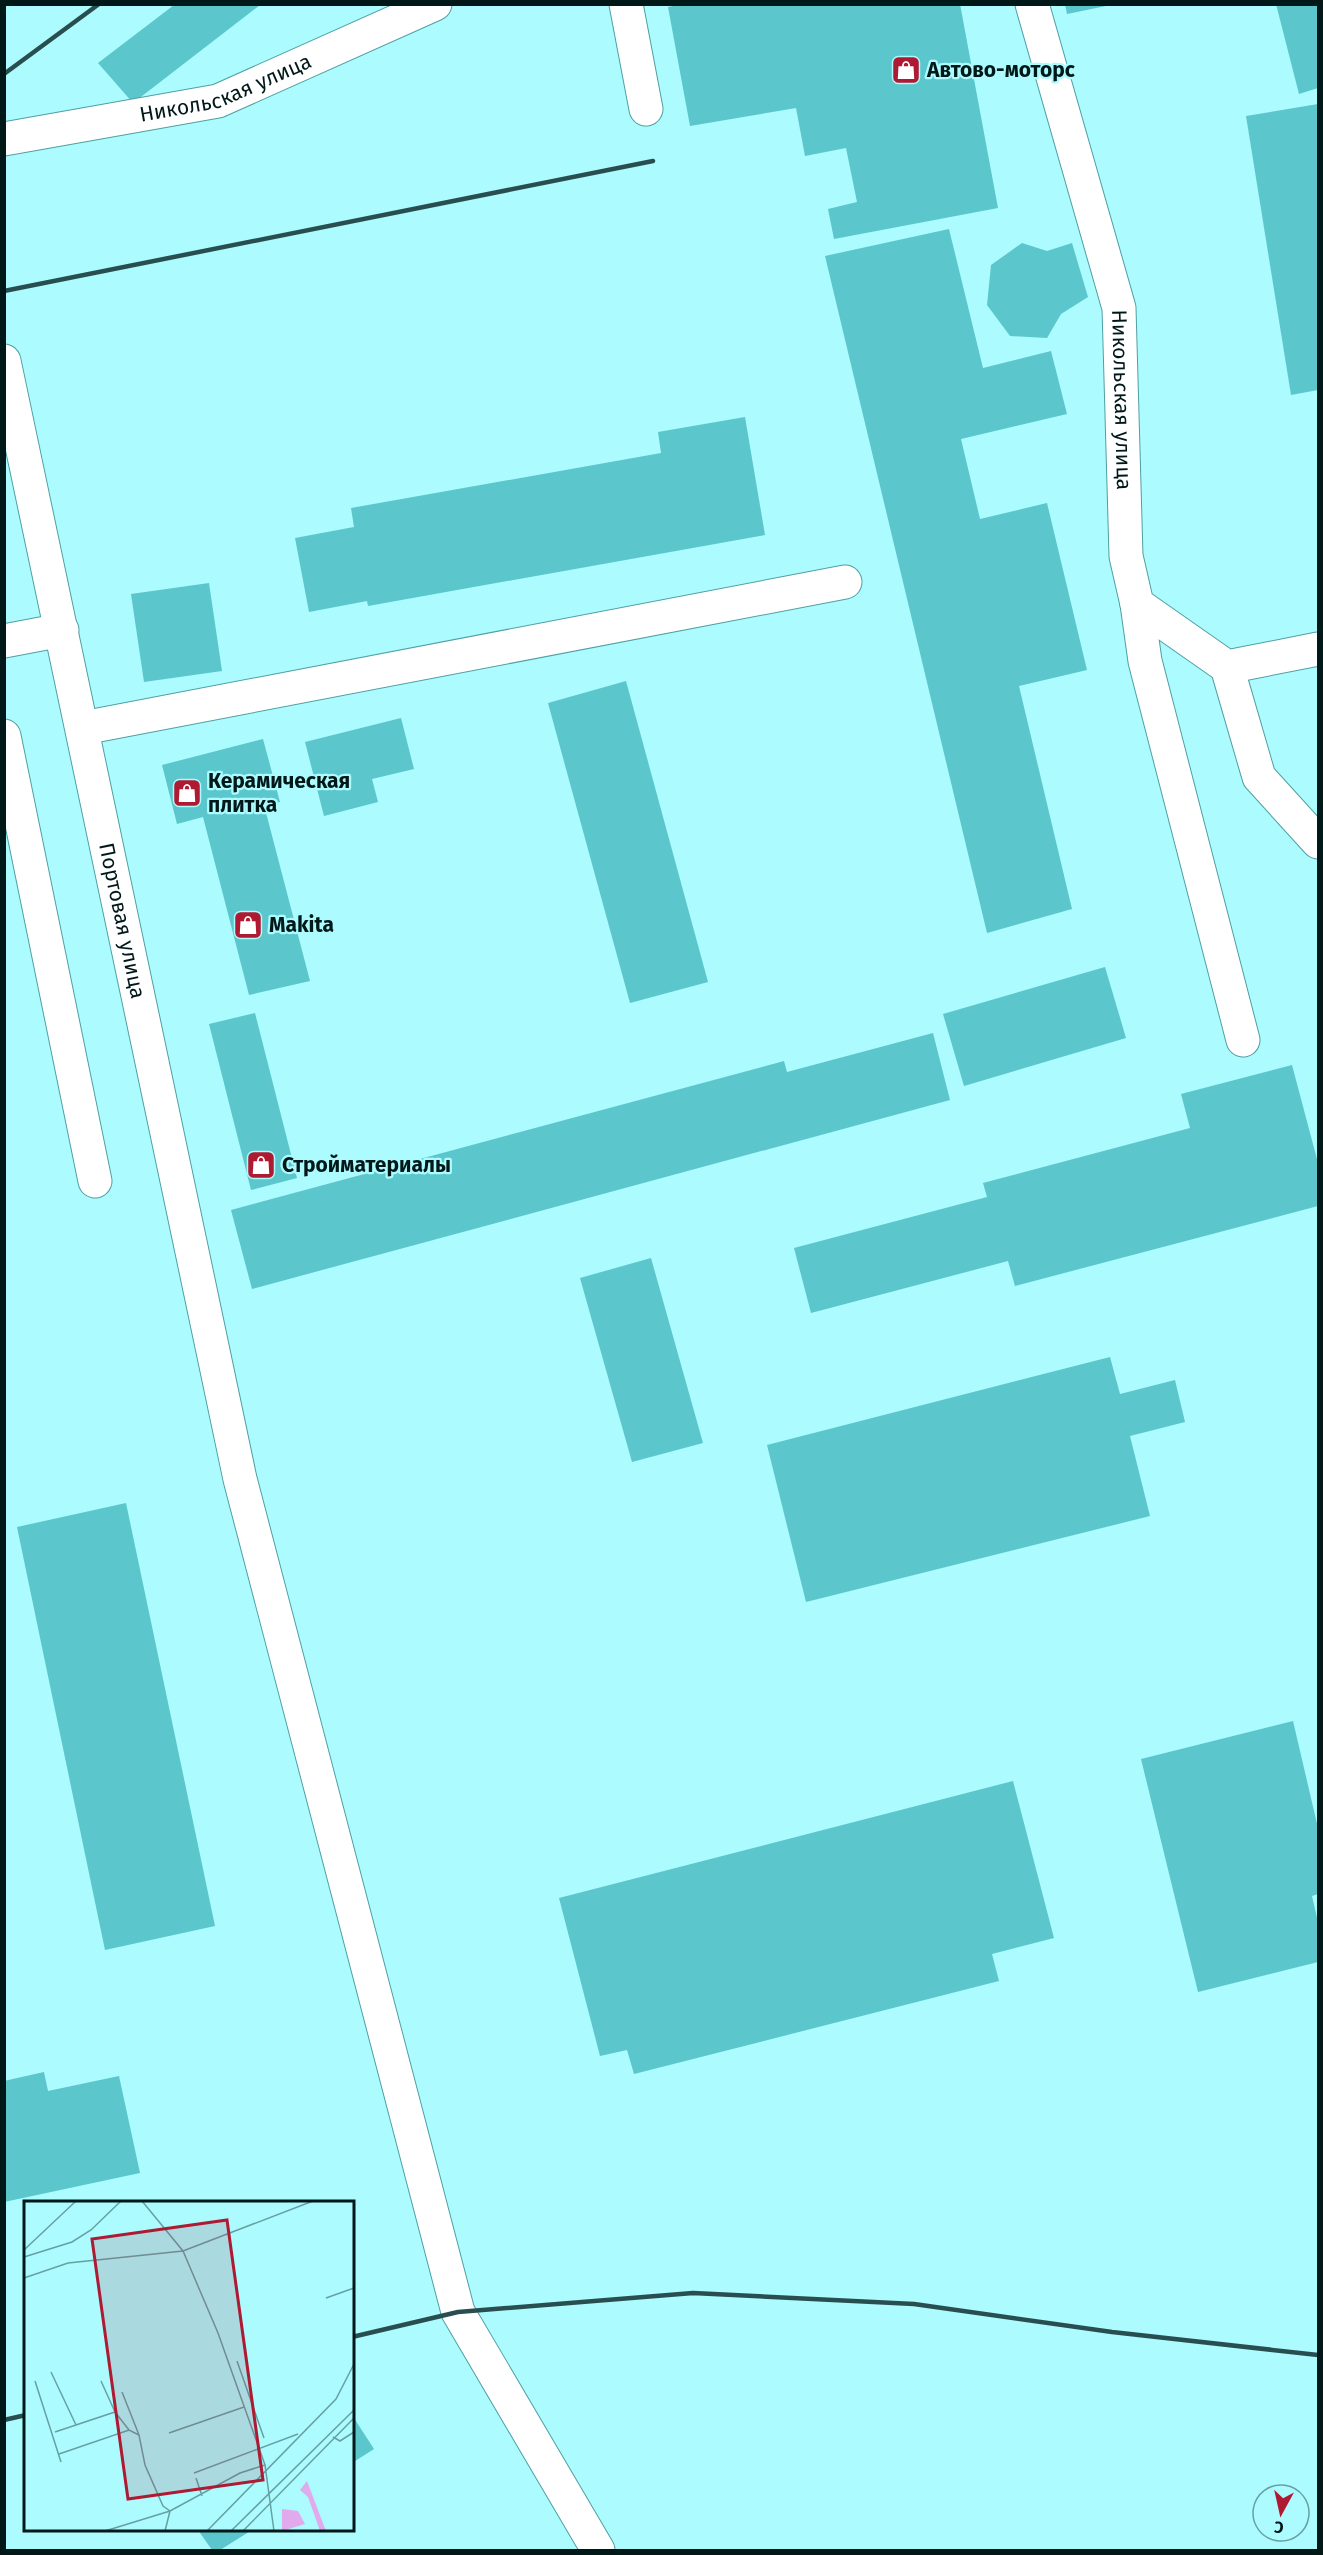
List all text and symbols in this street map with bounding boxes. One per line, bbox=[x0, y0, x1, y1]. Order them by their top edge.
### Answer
street label: Никольская улица bbox=[137, 48, 315, 128]
shop icon: Автово-моторс bbox=[890, 54, 922, 86]
place label: Автово-моторс bbox=[926, 57, 1075, 83]
street label: Никольская улица bbox=[1106, 309, 1137, 490]
place label: Керамическая плитка bbox=[208, 768, 350, 818]
shop icon: Керамическая плитка bbox=[171, 777, 203, 809]
street label: Портовая улица bbox=[93, 840, 151, 1001]
shop icon: Makita bbox=[232, 909, 264, 941]
place label: Makita bbox=[269, 912, 334, 938]
shop icon: Стройматериалы bbox=[245, 1149, 277, 1181]
place label: Стройматериалы bbox=[282, 1152, 451, 1178]
inset map bbox=[24, 2201, 354, 2531]
north arrow bbox=[1251, 2483, 1311, 2543]
text: С bbox=[1272, 2517, 1285, 2537]

